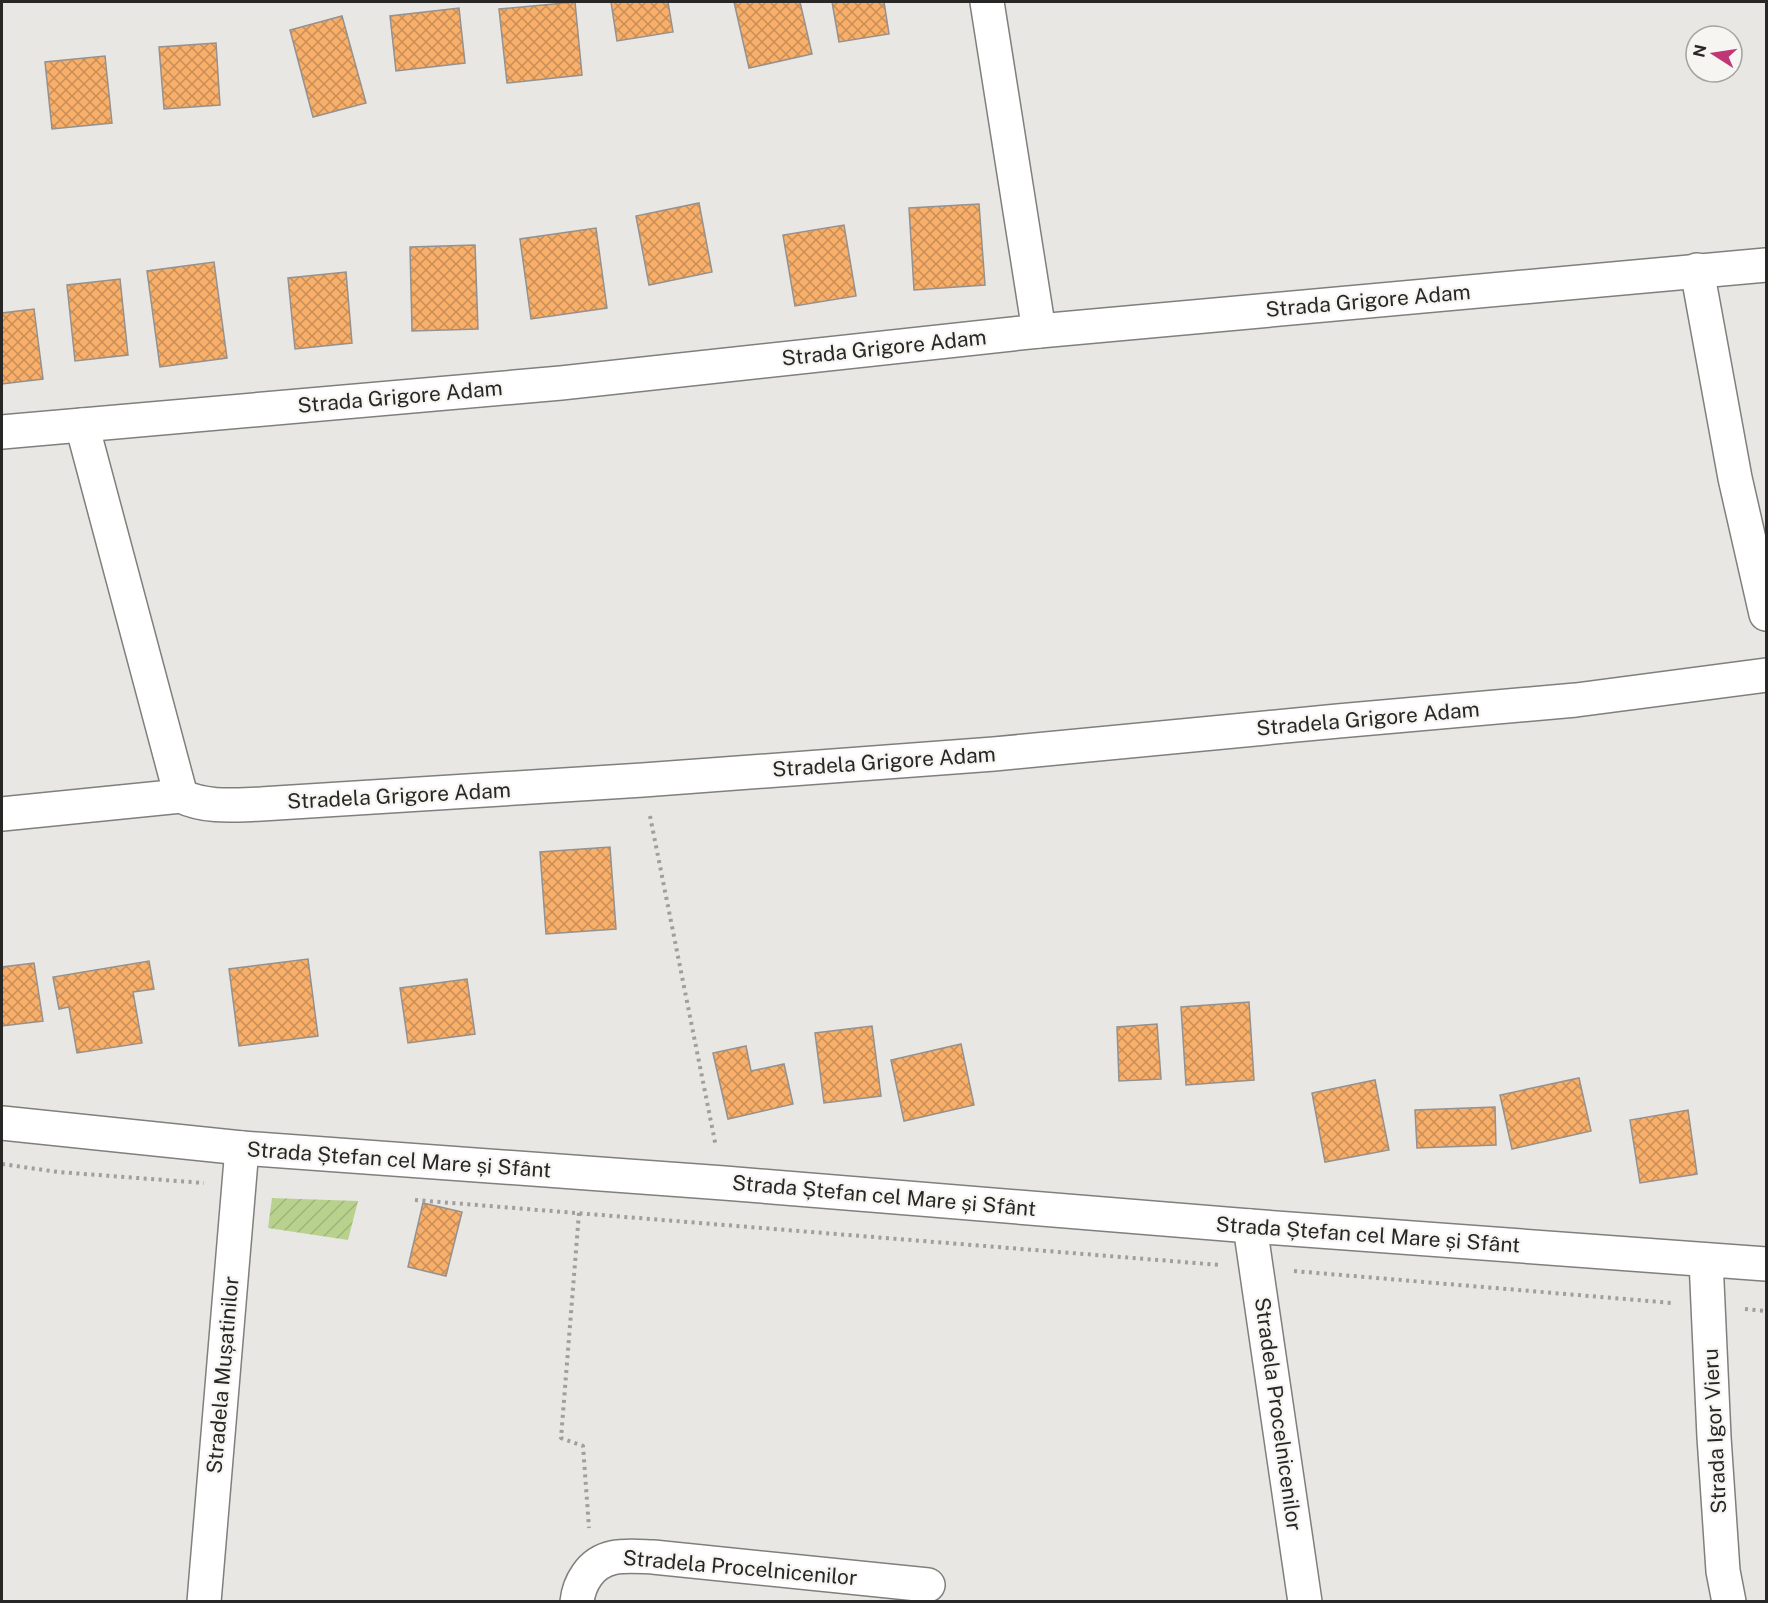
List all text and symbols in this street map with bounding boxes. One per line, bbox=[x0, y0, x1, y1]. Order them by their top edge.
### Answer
north arrow bbox=[1684, 24, 1744, 84]
text: N bbox=[1689, 43, 1710, 59]
street label: Strada Grigore Adam bbox=[1264, 279, 1472, 322]
street label: Strada Grigore Adam bbox=[780, 324, 988, 371]
street label: Strada Grigore Adam bbox=[296, 375, 504, 418]
street label: Stradela Grigore Adam bbox=[1255, 696, 1481, 741]
street label: Stradela Grigore Adam bbox=[771, 741, 997, 782]
street label: Stradela Grigore Adam bbox=[287, 777, 511, 814]
street label: Strada Ștefan cel Mare și Sfânt bbox=[246, 1136, 552, 1183]
street label: Strada Ștefan cel Mare și Sfânt bbox=[731, 1170, 1037, 1221]
street label: Strada Ștefan cel Mare și Sfânt bbox=[1215, 1211, 1521, 1258]
street label: Stradela Mușatinilor bbox=[201, 1275, 244, 1475]
street label: Stradela Procelnicenilor bbox=[1250, 1296, 1307, 1532]
street label: Strada Igor Vieru bbox=[1698, 1348, 1731, 1514]
street label: Stradela Procelnicenilor bbox=[622, 1545, 858, 1590]

